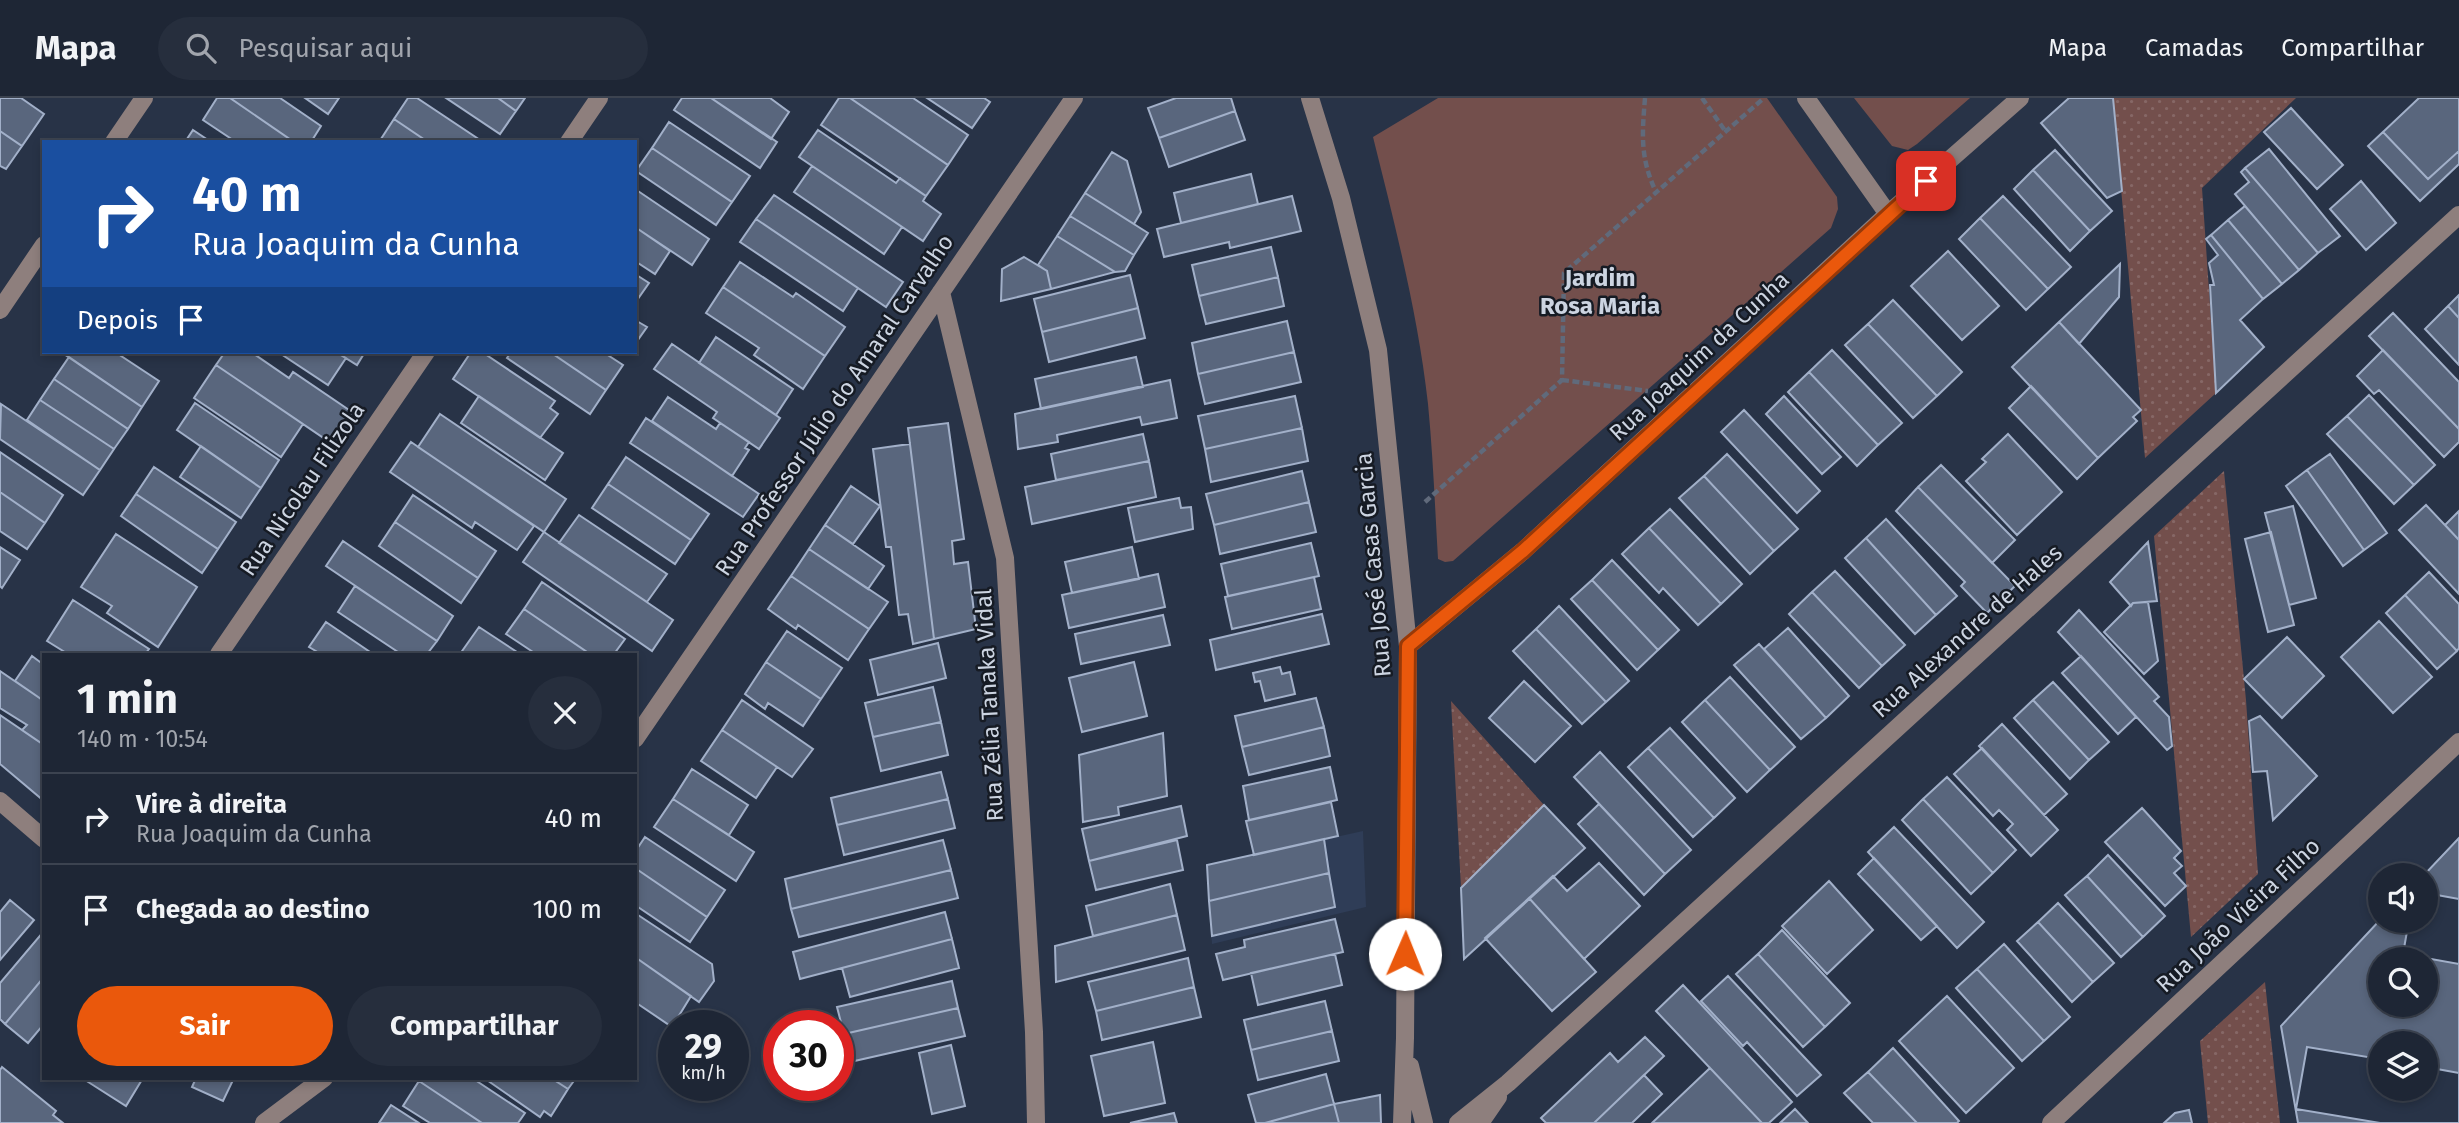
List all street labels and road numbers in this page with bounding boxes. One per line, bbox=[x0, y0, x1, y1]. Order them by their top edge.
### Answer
street label: Rua Professor Júlio do Amaral Carvalho bbox=[709, 229, 959, 581]
street label: Rua Joaquim da Cunha bbox=[1603, 265, 1795, 447]
street label: Rua Nicolau Filizola bbox=[234, 397, 370, 581]
street label: Rua José Casas Garcia bbox=[1349, 451, 1397, 679]
street label: Rua Alexandre de Hales bbox=[1866, 538, 2068, 724]
street label: Rua Zélia Tanaka Vidal bbox=[969, 588, 1009, 822]
street label: Rua João Vieira Filho bbox=[2150, 832, 2326, 998]

